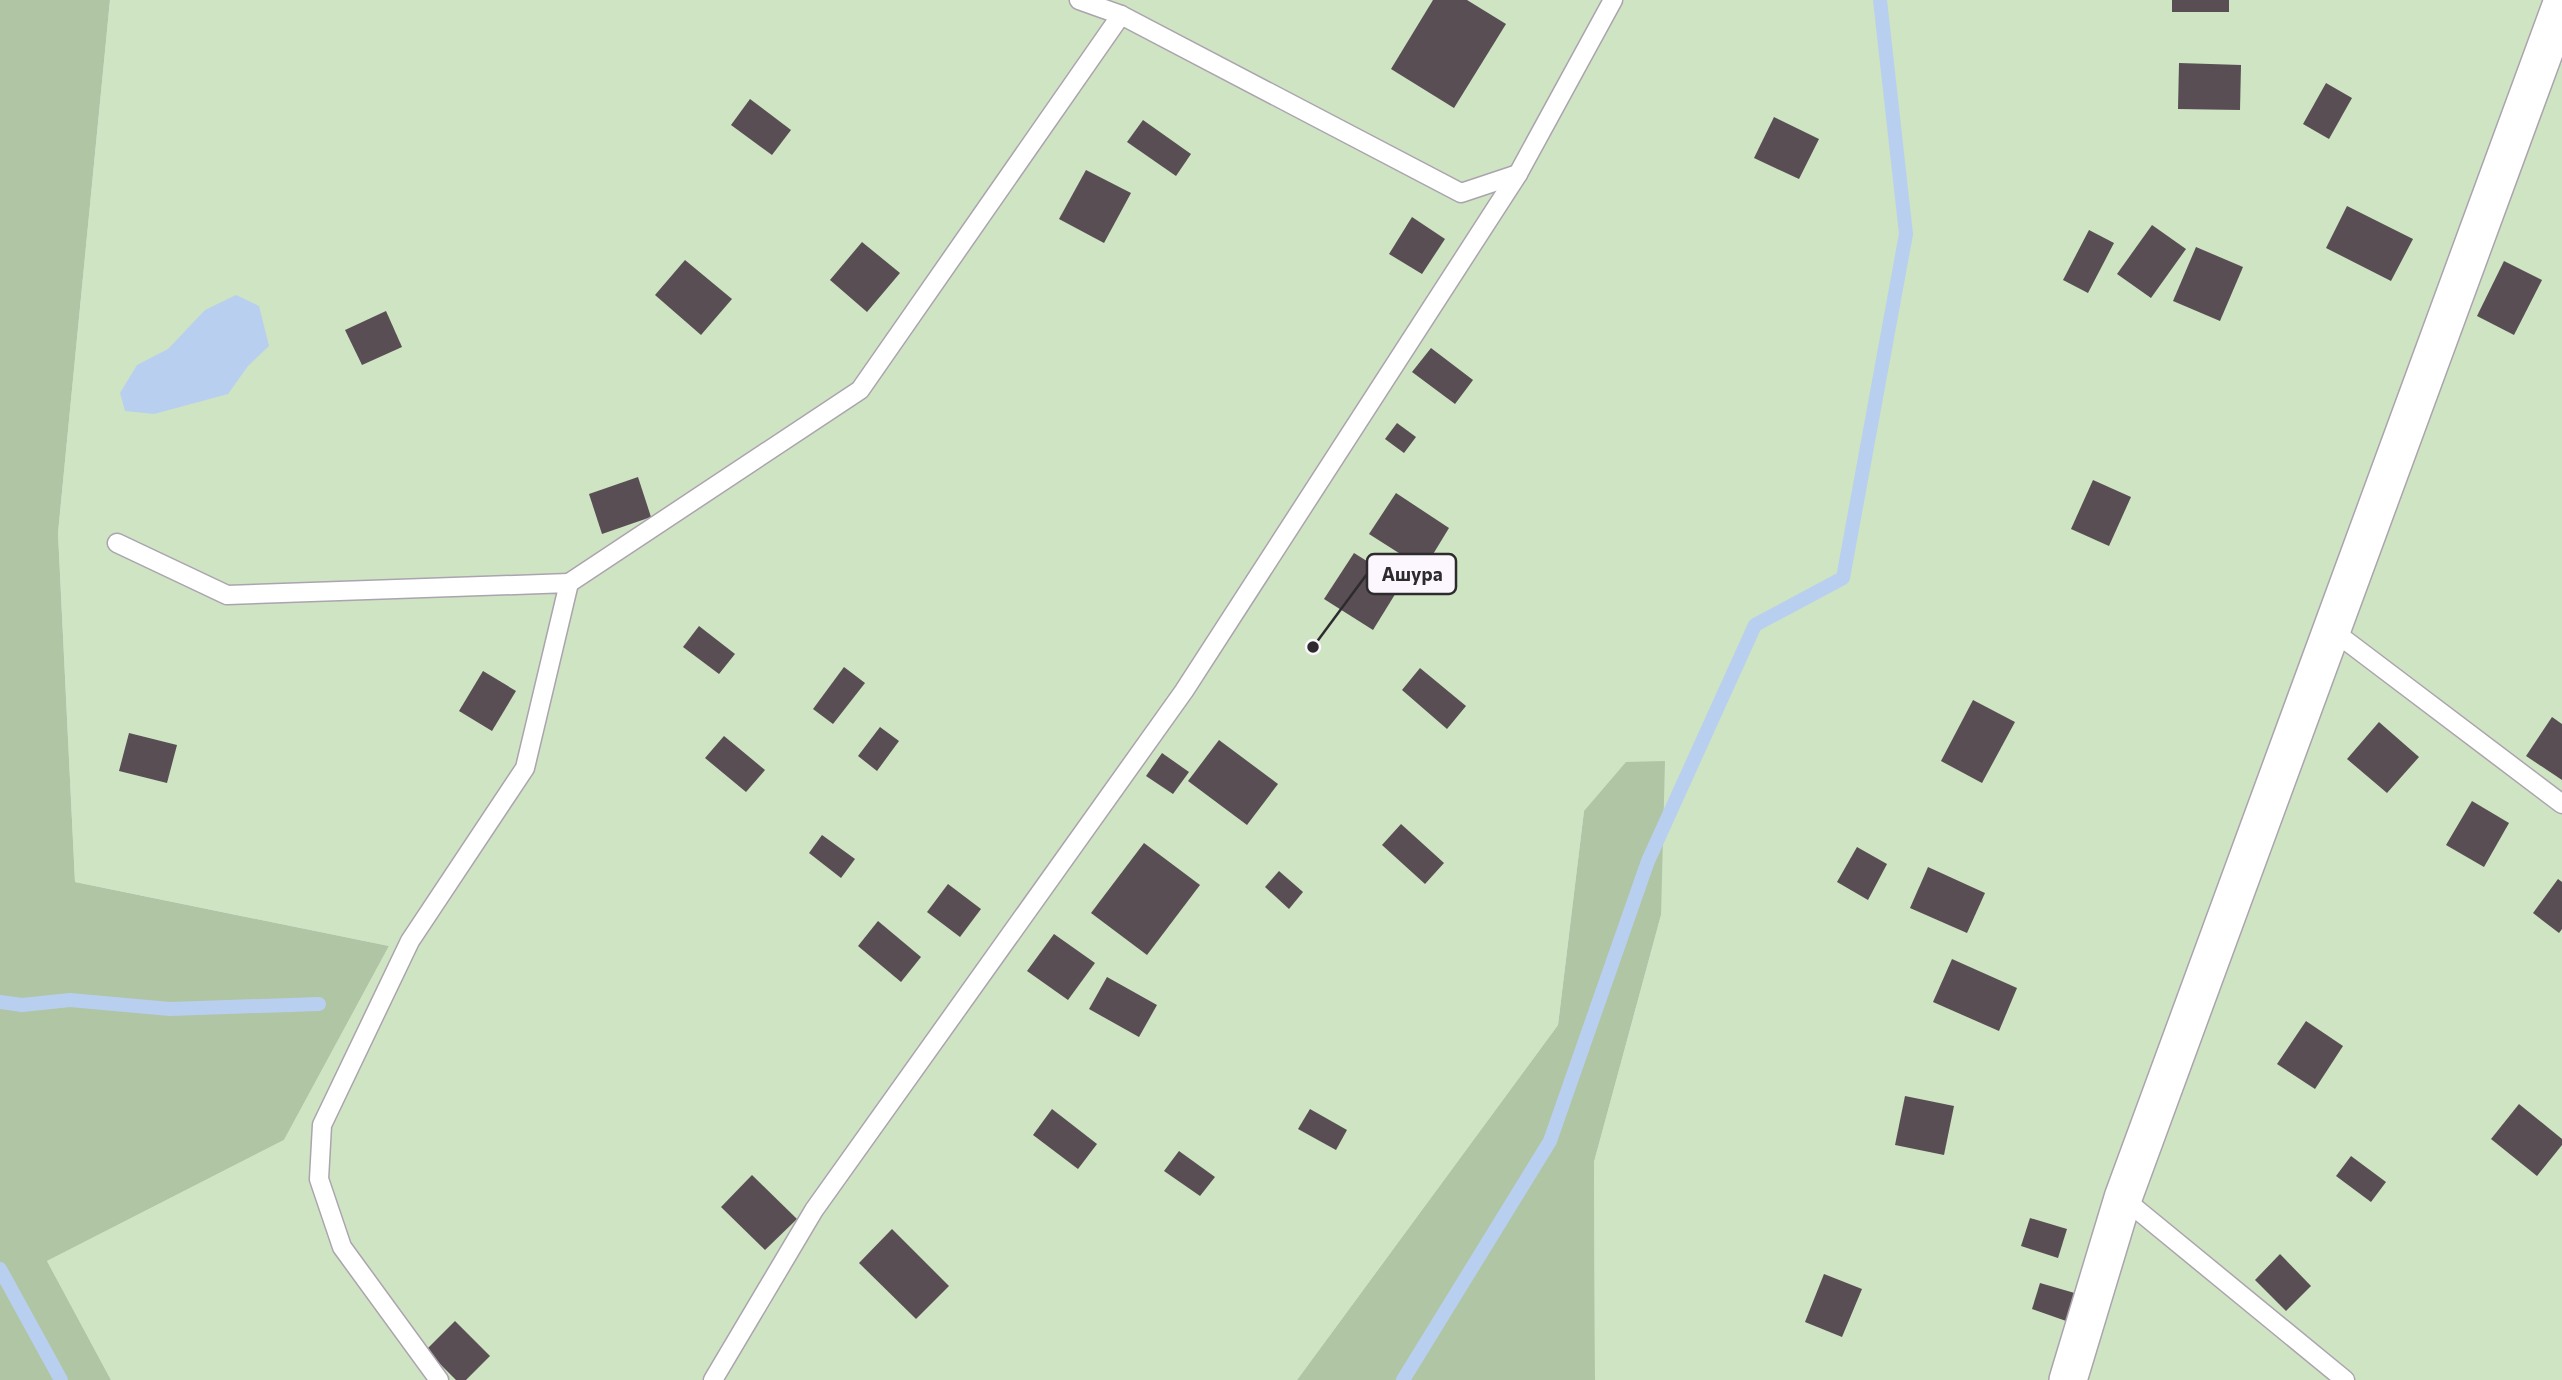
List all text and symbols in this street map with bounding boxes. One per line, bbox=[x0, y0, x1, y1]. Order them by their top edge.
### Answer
callout: Ашура bbox=[1367, 554, 1456, 594]
text: Ашура bbox=[1381, 562, 1443, 585]

